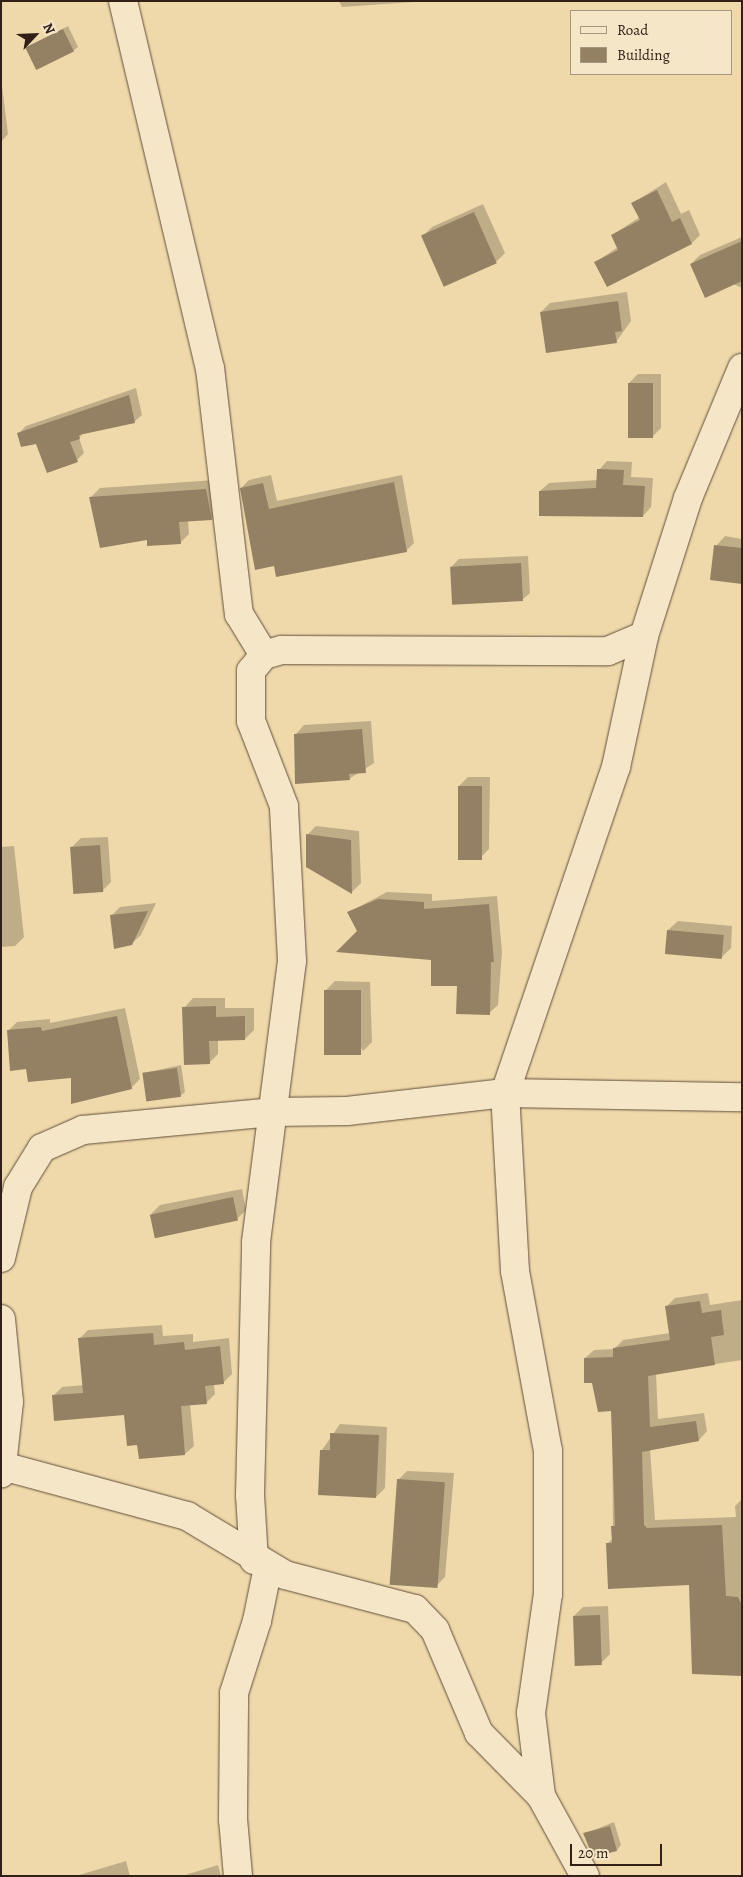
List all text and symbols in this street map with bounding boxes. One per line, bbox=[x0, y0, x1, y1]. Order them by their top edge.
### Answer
north arrow bbox=[10, 10, 60, 60]
legend bbox=[570, 10, 733, 75]
text: N bbox=[38, 20, 60, 37]
text: Road bbox=[617, 20, 648, 40]
text: Building bbox=[617, 45, 670, 65]
scale bar bbox=[573, 1834, 666, 1866]
text: 20 m bbox=[578, 1843, 609, 1863]

